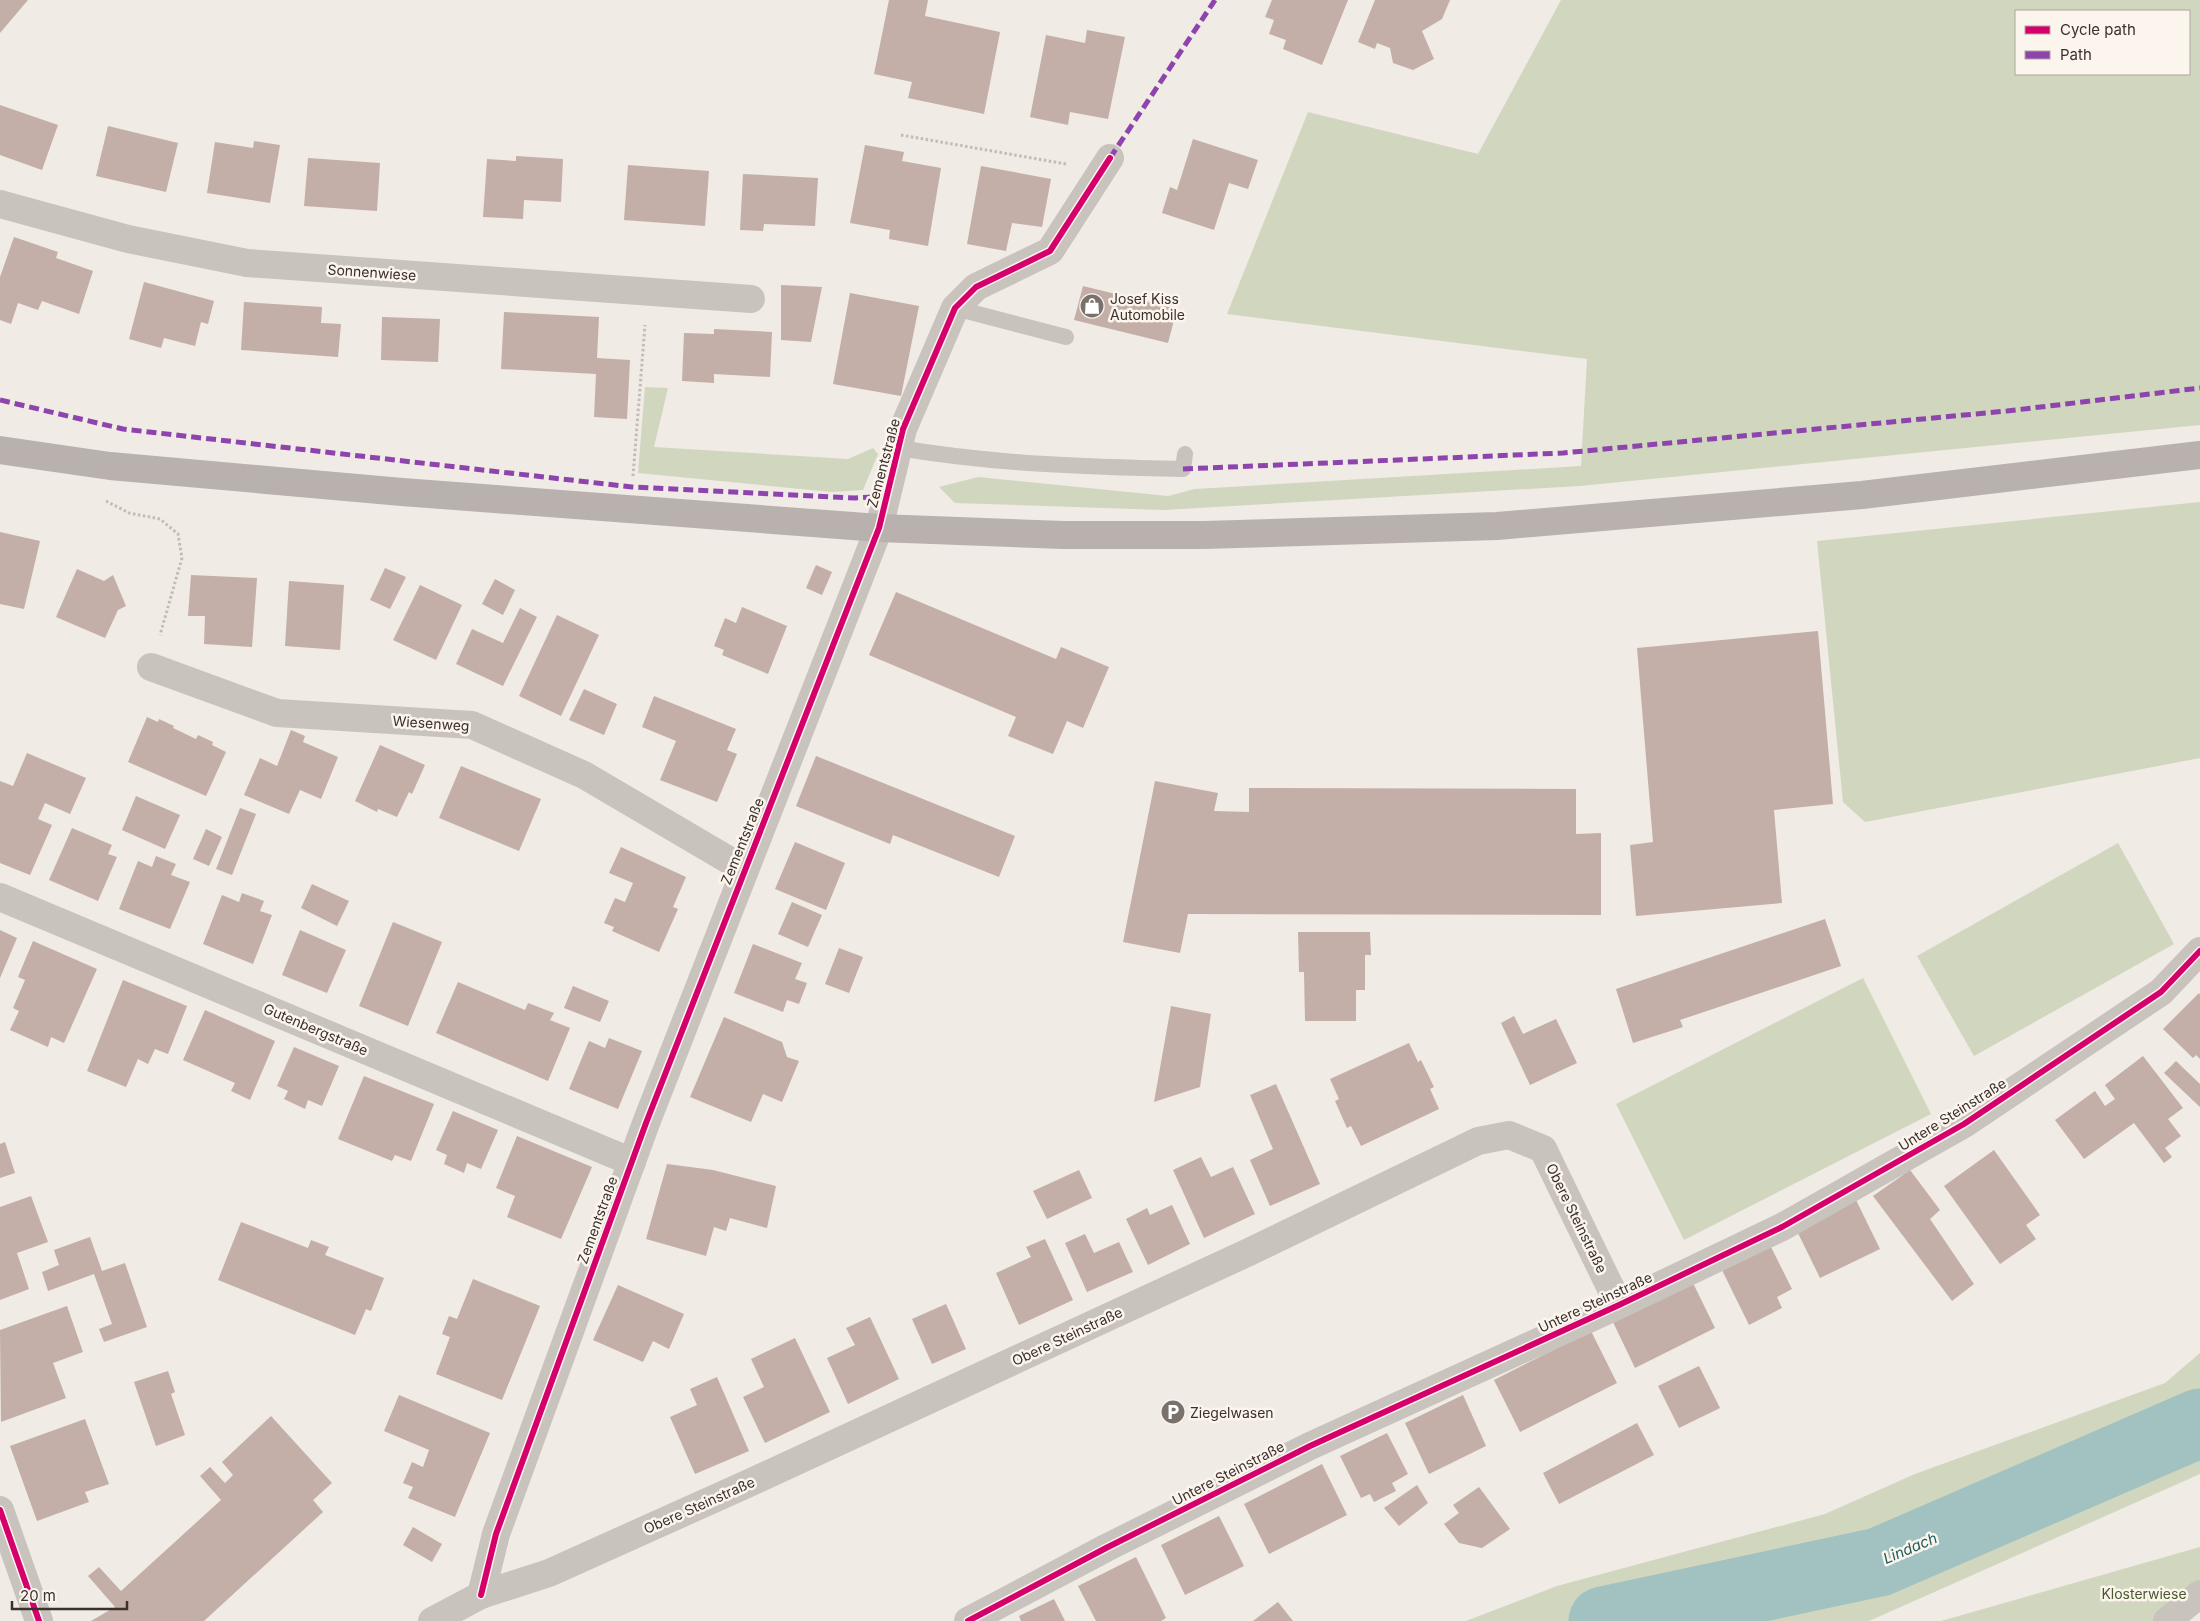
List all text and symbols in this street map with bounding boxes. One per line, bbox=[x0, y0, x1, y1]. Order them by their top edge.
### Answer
legend bbox=[2015, 10, 2190, 75]
text: Cycle path bbox=[2060, 20, 2136, 39]
text: Path bbox=[2060, 45, 2092, 64]
street label: Sonnenwiese bbox=[327, 260, 417, 284]
place label: Josef Kiss Automobile bbox=[1110, 290, 1185, 323]
shop icon: Josef Kiss Automobile bbox=[1079, 293, 1105, 319]
street label: Zementstraße bbox=[863, 416, 903, 510]
street label: Wiesenweg bbox=[392, 712, 470, 734]
street label: Zementstraße bbox=[717, 795, 767, 887]
street label: Gutenbergstraße bbox=[261, 999, 371, 1059]
street label: Untere Steinstraße bbox=[1895, 1074, 2009, 1154]
street label: Obere Steinstraße bbox=[1543, 1160, 1611, 1276]
street label: Zementstraße bbox=[573, 1174, 621, 1266]
street label: Untere Steinstraße bbox=[1535, 1268, 1655, 1336]
street label: Obere Steinstraße bbox=[1009, 1303, 1125, 1369]
parking icon: Ziegelwasen bbox=[1160, 1399, 1186, 1425]
place label: Ziegelwasen bbox=[1190, 1404, 1274, 1421]
street label: Untere Steinstraße bbox=[1169, 1437, 1287, 1509]
street label: Obere Steinstraße bbox=[641, 1473, 757, 1537]
water label: Lindach bbox=[1880, 1528, 1940, 1568]
scale bar bbox=[12, 1578, 128, 1610]
park label: Klosterwiese bbox=[2101, 1585, 2187, 1602]
text: 20 m bbox=[20, 1586, 56, 1605]

